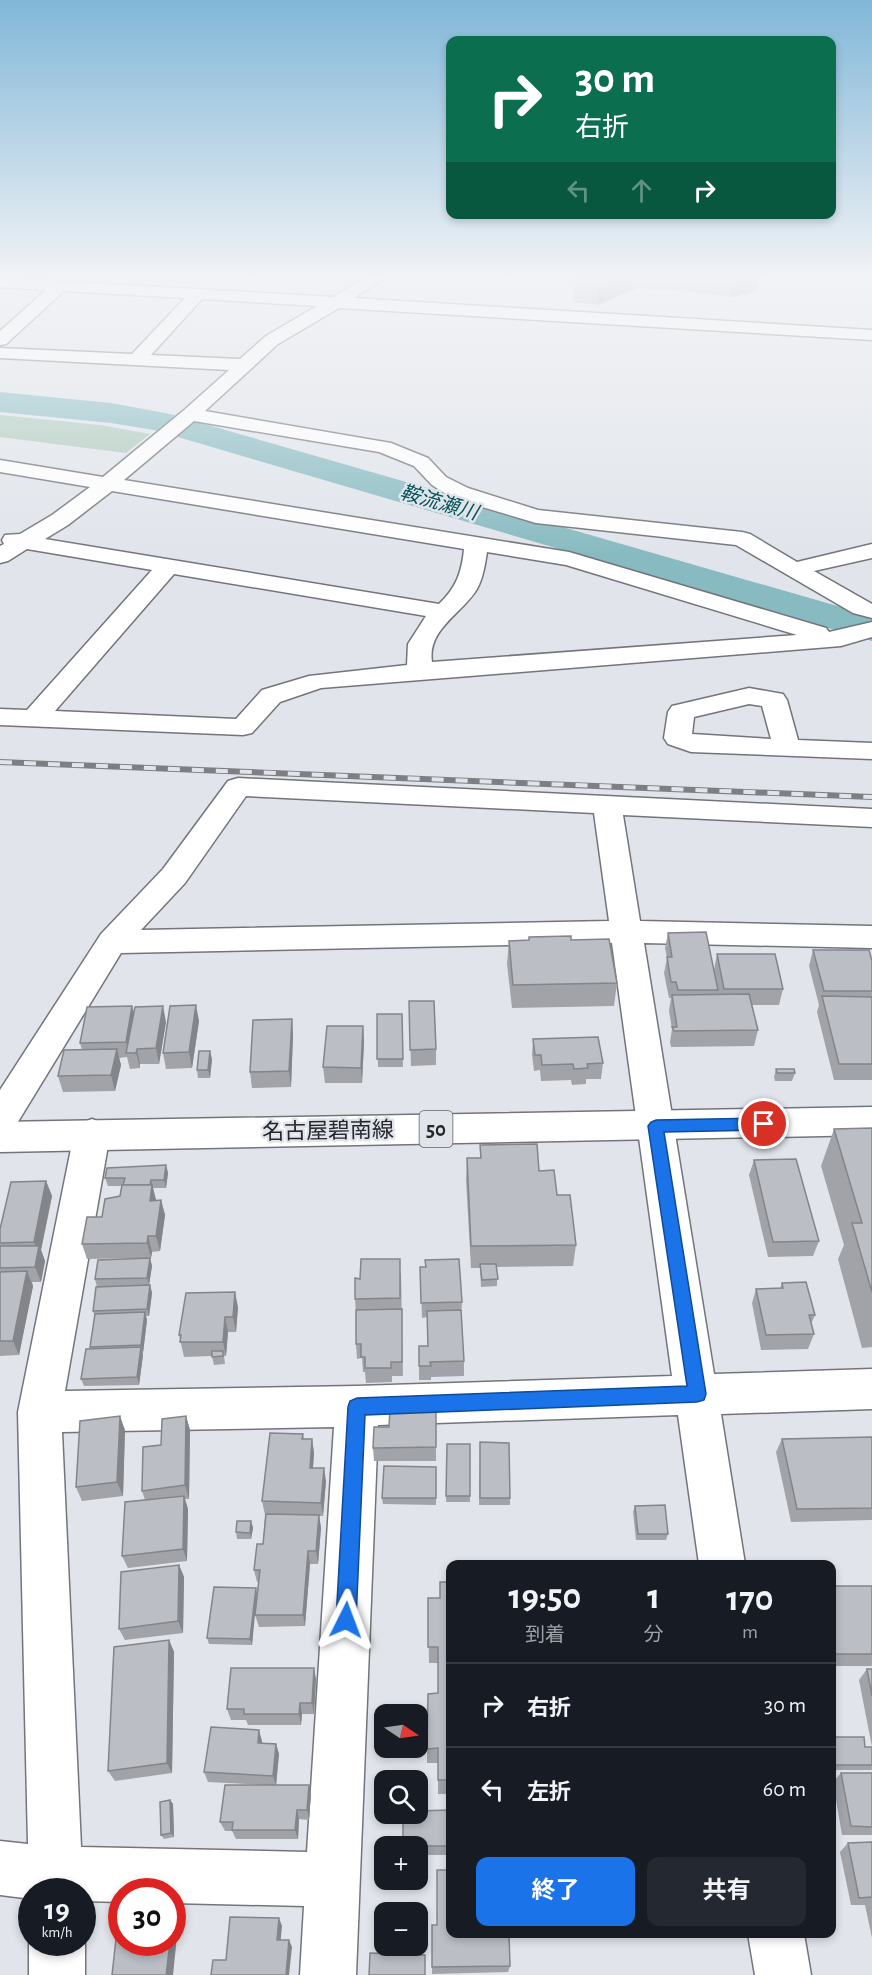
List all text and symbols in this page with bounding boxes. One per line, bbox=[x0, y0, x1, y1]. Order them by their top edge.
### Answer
text: 30 m bbox=[575, 58, 655, 100]
icon: right bbox=[476, 60, 554, 138]
text: 右折 bbox=[575, 114, 629, 141]
icon: left bbox=[562, 174, 595, 207]
icon: ahead bbox=[625, 174, 658, 207]
icon: right bbox=[688, 174, 721, 207]
water label: 鞍流瀬川 bbox=[398, 481, 482, 524]
pin bbox=[738, 1098, 789, 1149]
icon: arrive bbox=[747, 1107, 780, 1140]
road number: 50 bbox=[420, 1111, 452, 1147]
street label: 名古屋碧南線 bbox=[262, 1118, 394, 1143]
text: 19:50 bbox=[508, 1579, 581, 1615]
text: 1 bbox=[647, 1579, 660, 1615]
text: 170 bbox=[726, 1581, 774, 1617]
position arrow bbox=[314, 1588, 378, 1652]
text: m bbox=[742, 1622, 758, 1642]
text: 到着 bbox=[525, 1625, 565, 1645]
text: 分 bbox=[644, 1625, 664, 1645]
icon: right bbox=[476, 1689, 509, 1722]
text: 30 m bbox=[764, 1694, 806, 1716]
text: 右折 bbox=[527, 1697, 571, 1719]
north arrow bbox=[374, 1704, 428, 1758]
map controls bbox=[374, 1704, 428, 1956]
button: search bbox=[374, 1770, 428, 1824]
icon: left bbox=[476, 1773, 509, 1806]
text: 60 m bbox=[763, 1778, 806, 1800]
text: 左折 bbox=[527, 1781, 571, 1803]
button: + bbox=[374, 1836, 428, 1890]
button: 終了 bbox=[476, 1857, 635, 1926]
button: 共有 bbox=[647, 1857, 806, 1926]
speed limit sign: 30 bbox=[108, 1878, 186, 1956]
text: 19 bbox=[44, 1895, 70, 1925]
button: − bbox=[374, 1902, 428, 1956]
text: km/h bbox=[42, 1925, 72, 1940]

